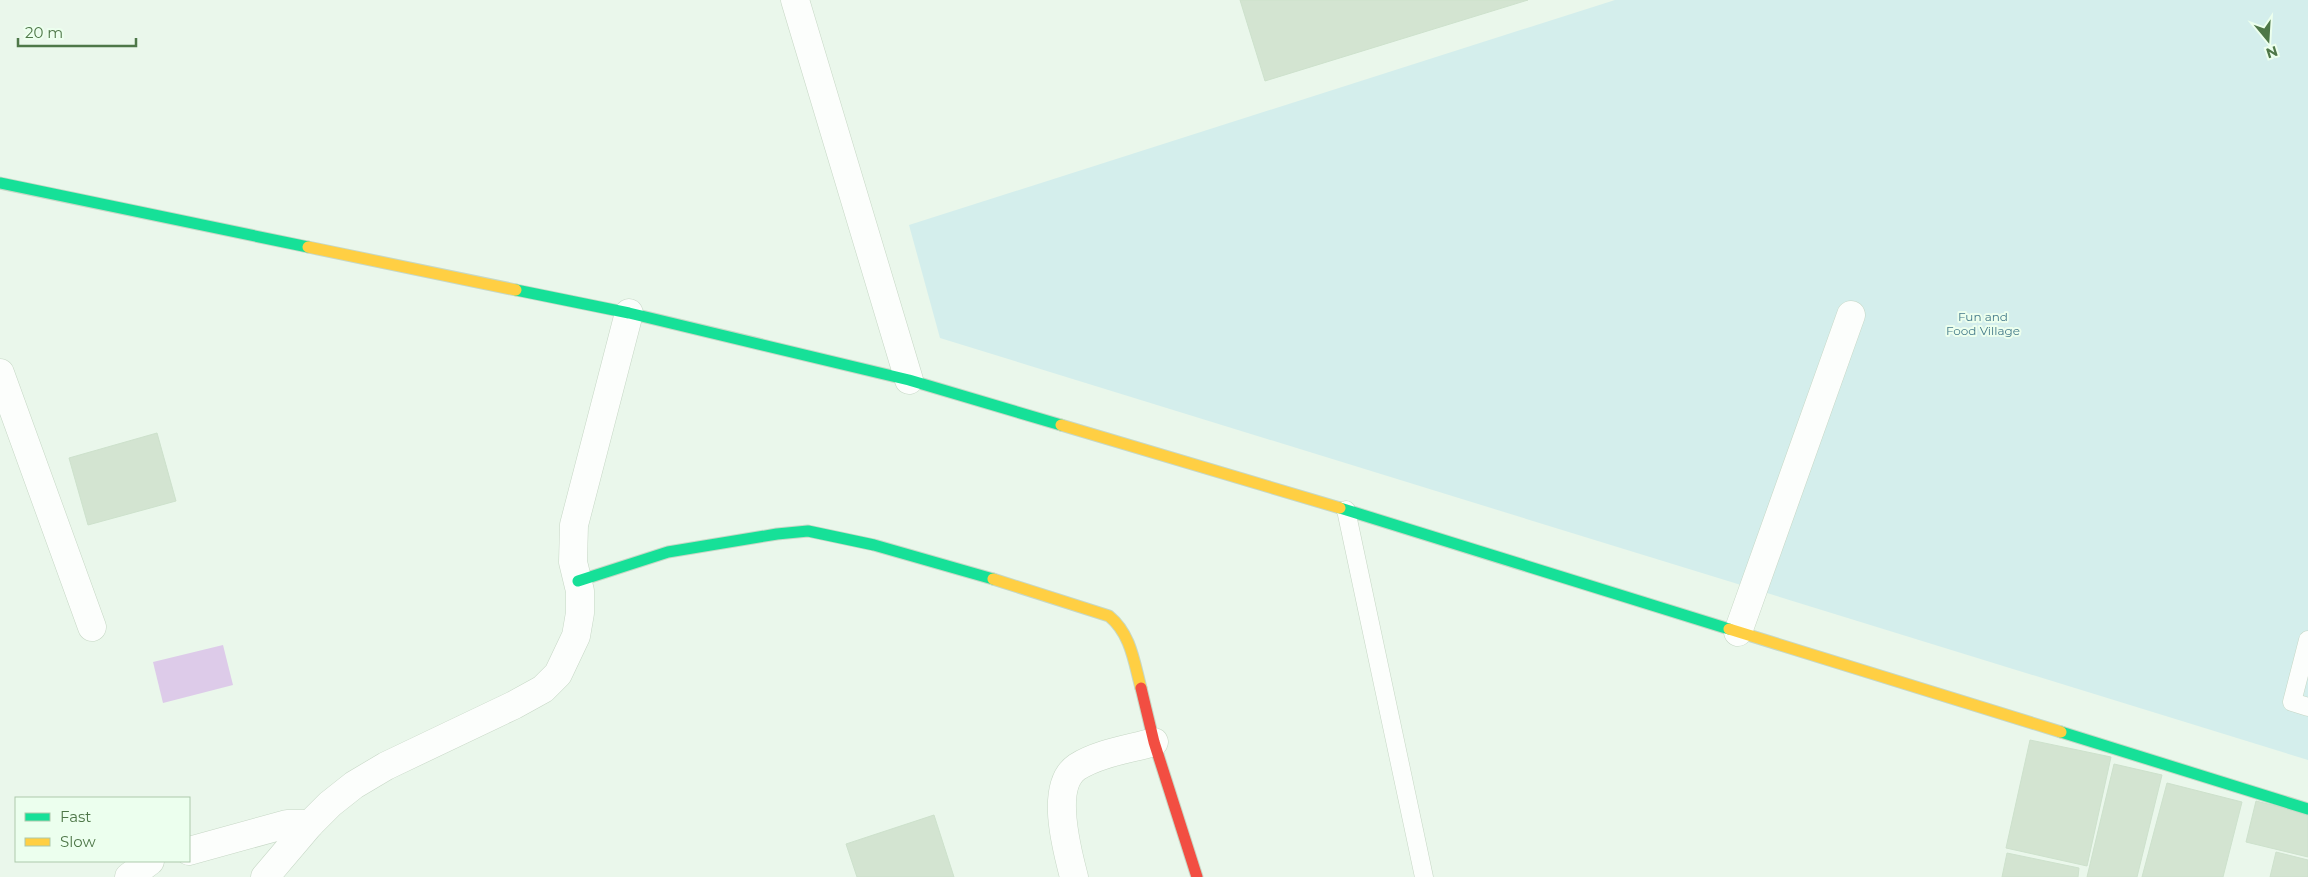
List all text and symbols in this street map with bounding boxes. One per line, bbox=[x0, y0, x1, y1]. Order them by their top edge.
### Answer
scale bar bbox=[18, 15, 135, 47]
north arrow bbox=[2243, 15, 2293, 65]
text: 20 m bbox=[25, 23, 63, 42]
text: N bbox=[2264, 42, 2280, 63]
park label: Fun and Food Village bbox=[1946, 309, 2020, 338]
legend bbox=[15, 797, 190, 862]
text: Fast bbox=[60, 807, 91, 826]
text: Slow bbox=[60, 832, 96, 851]

